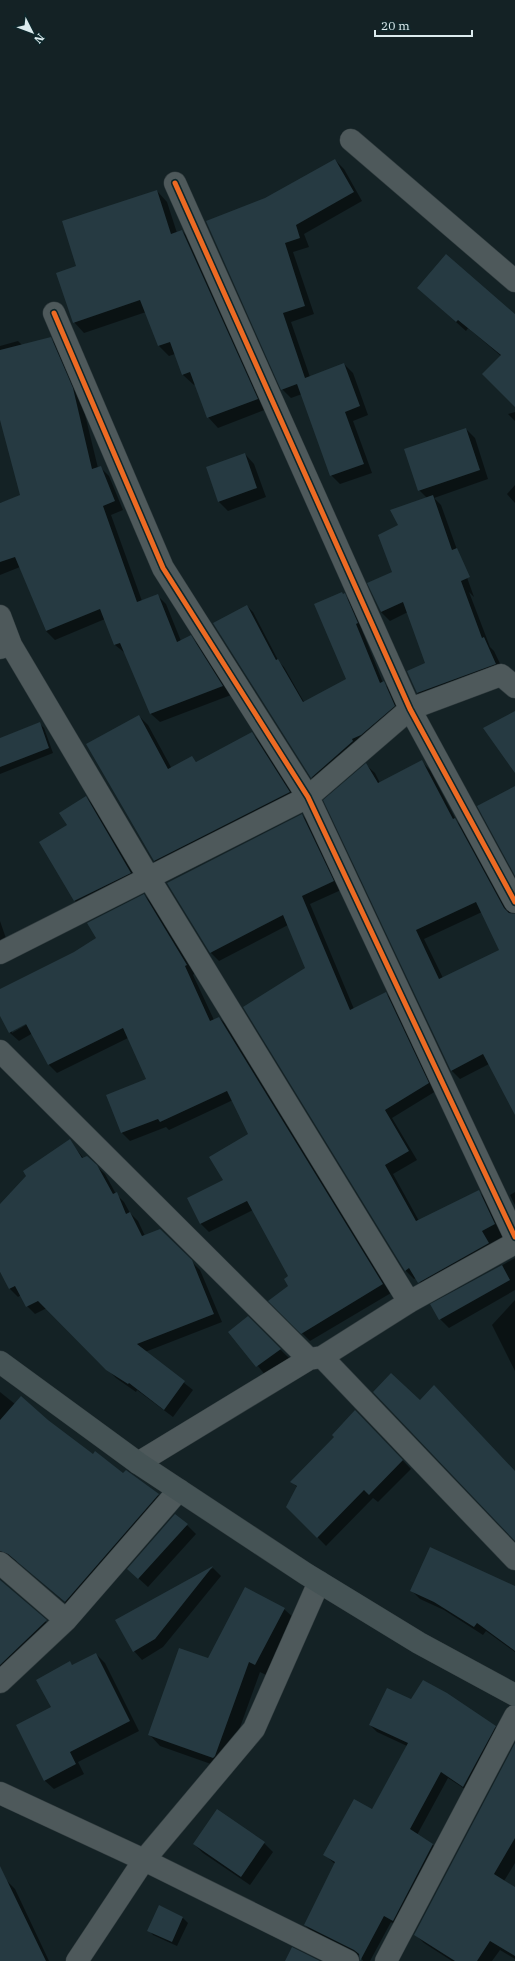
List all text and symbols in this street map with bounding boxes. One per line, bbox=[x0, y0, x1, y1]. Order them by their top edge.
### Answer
north arrow bbox=[12, 12, 52, 52]
scale bar bbox=[375, 12, 472, 38]
text: 20 m bbox=[381, 18, 410, 33]
text: N bbox=[31, 31, 48, 47]

